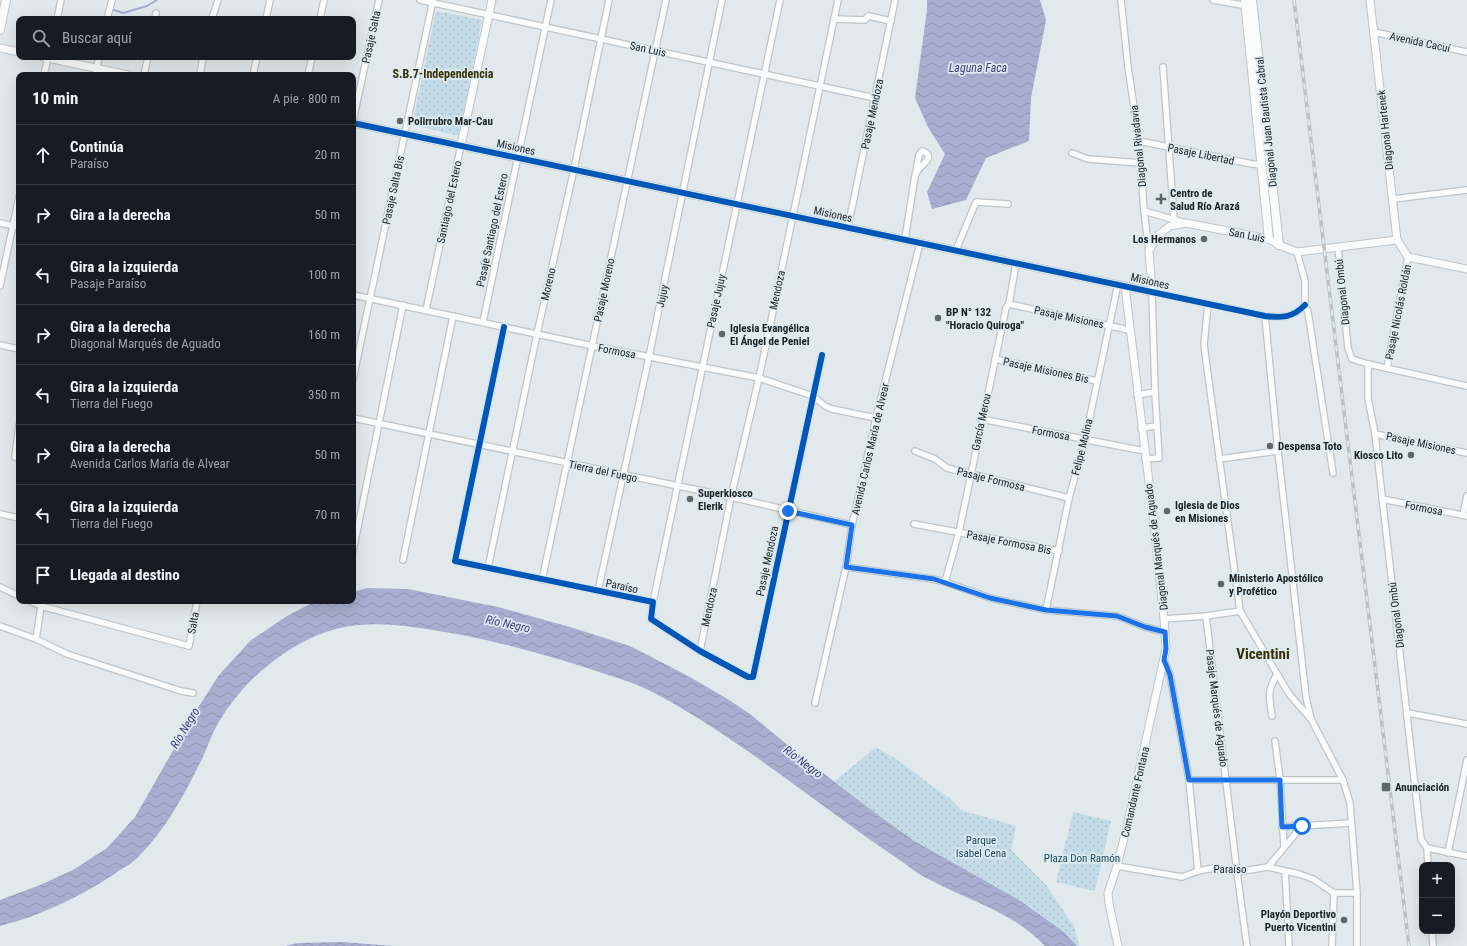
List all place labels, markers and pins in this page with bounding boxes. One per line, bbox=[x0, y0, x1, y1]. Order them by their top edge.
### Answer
place label: Polirrubro Mar-Cau bbox=[408, 115, 493, 128]
marker: Polirrubro Mar-Cau bbox=[395, 116, 405, 126]
place label: Centro de Salud Río Arazá bbox=[1170, 187, 1240, 213]
marker: Centro de Salud Río Arazá bbox=[1155, 193, 1167, 205]
place label: Los Hermanos bbox=[1133, 233, 1196, 246]
marker: Los Hermanos bbox=[1199, 234, 1209, 244]
place label: BP N° 132 "Horacio Quiroga" bbox=[946, 306, 1025, 332]
marker: BP N° 132 "Horacio Quiroga" bbox=[933, 313, 943, 323]
place label: Iglesia Evangélica El Ángel de Peniel bbox=[730, 322, 810, 348]
marker: Iglesia Evangélica El Ángel de Peniel bbox=[717, 329, 727, 339]
place label: Despensa Toto bbox=[1278, 440, 1343, 453]
marker: Despensa Toto bbox=[1265, 441, 1275, 451]
place label: Kiosco Lito bbox=[1354, 449, 1404, 462]
marker: Kiosco Lito bbox=[1406, 450, 1416, 460]
place label: Superkiosco Elerik bbox=[698, 487, 753, 513]
marker: Superkiosco Elerik bbox=[685, 494, 695, 504]
place label: Iglesia de Dios en Misiones bbox=[1175, 499, 1240, 525]
marker: Iglesia de Dios en Misiones bbox=[1162, 506, 1172, 516]
place label: Ministerio Apostólico y Profético bbox=[1229, 572, 1324, 598]
marker: Ministerio Apostólico y Profético bbox=[1216, 579, 1226, 589]
marker: Anunciación bbox=[1380, 781, 1392, 793]
place label: Anunciación bbox=[1395, 781, 1449, 794]
place label: Playón Deportivo Puerto Vicentini bbox=[1261, 908, 1337, 934]
marker: Playón Deportivo Puerto Vicentini bbox=[1339, 915, 1349, 925]

